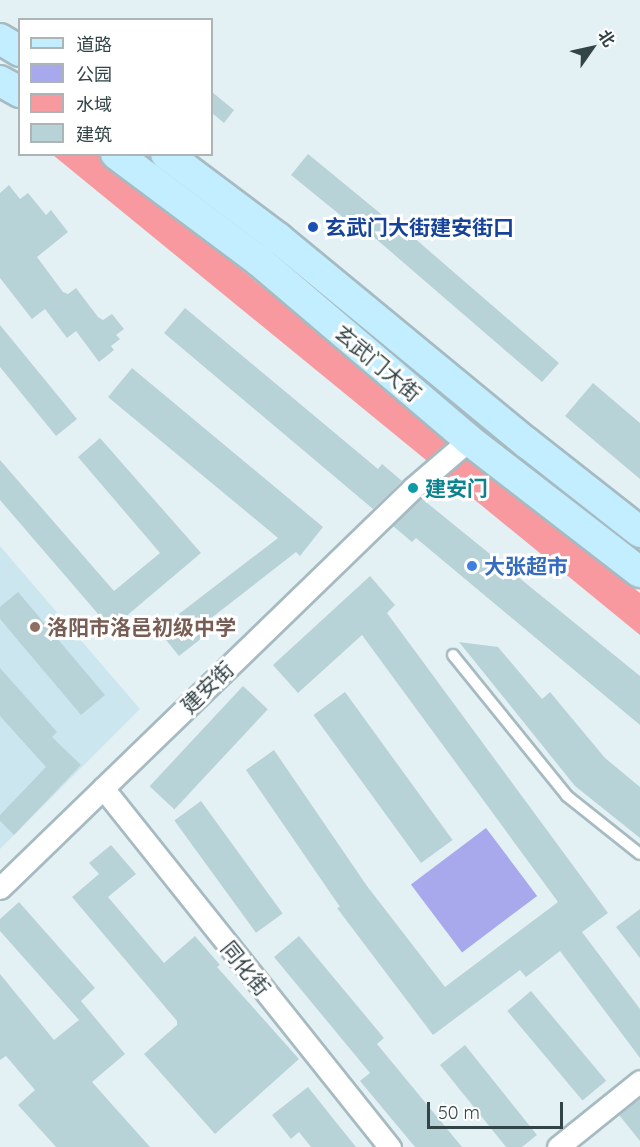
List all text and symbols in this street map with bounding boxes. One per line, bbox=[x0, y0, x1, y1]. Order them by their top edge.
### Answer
legend bbox=[18, 18, 213, 156]
north arrow bbox=[562, 18, 622, 78]
text: 北 bbox=[594, 26, 620, 50]
text: 道路 bbox=[76, 33, 112, 56]
text: 公园 bbox=[76, 63, 112, 86]
text: 水域 bbox=[76, 93, 112, 116]
text: 建筑 bbox=[76, 123, 112, 146]
place label: 玄武门大街建安街口 bbox=[325, 214, 514, 240]
marker: 玄武门大街建安街口 bbox=[306, 220, 320, 234]
street label: 玄武门大街 bbox=[330, 320, 426, 406]
place label: 建安门 bbox=[425, 475, 488, 501]
marker: 建安门 bbox=[406, 481, 420, 495]
place label: 大张超市 bbox=[484, 553, 568, 579]
marker: 大张超市 bbox=[465, 559, 479, 573]
place label: 洛阳市洛邑初级中学 bbox=[47, 614, 236, 640]
marker: 洛阳市洛邑初级中学 bbox=[28, 620, 42, 634]
street label: 建安街 bbox=[176, 656, 238, 718]
street label: 同化街 bbox=[216, 936, 276, 1000]
scale bar bbox=[430, 1090, 566, 1128]
text: 50 m bbox=[438, 1101, 480, 1124]

